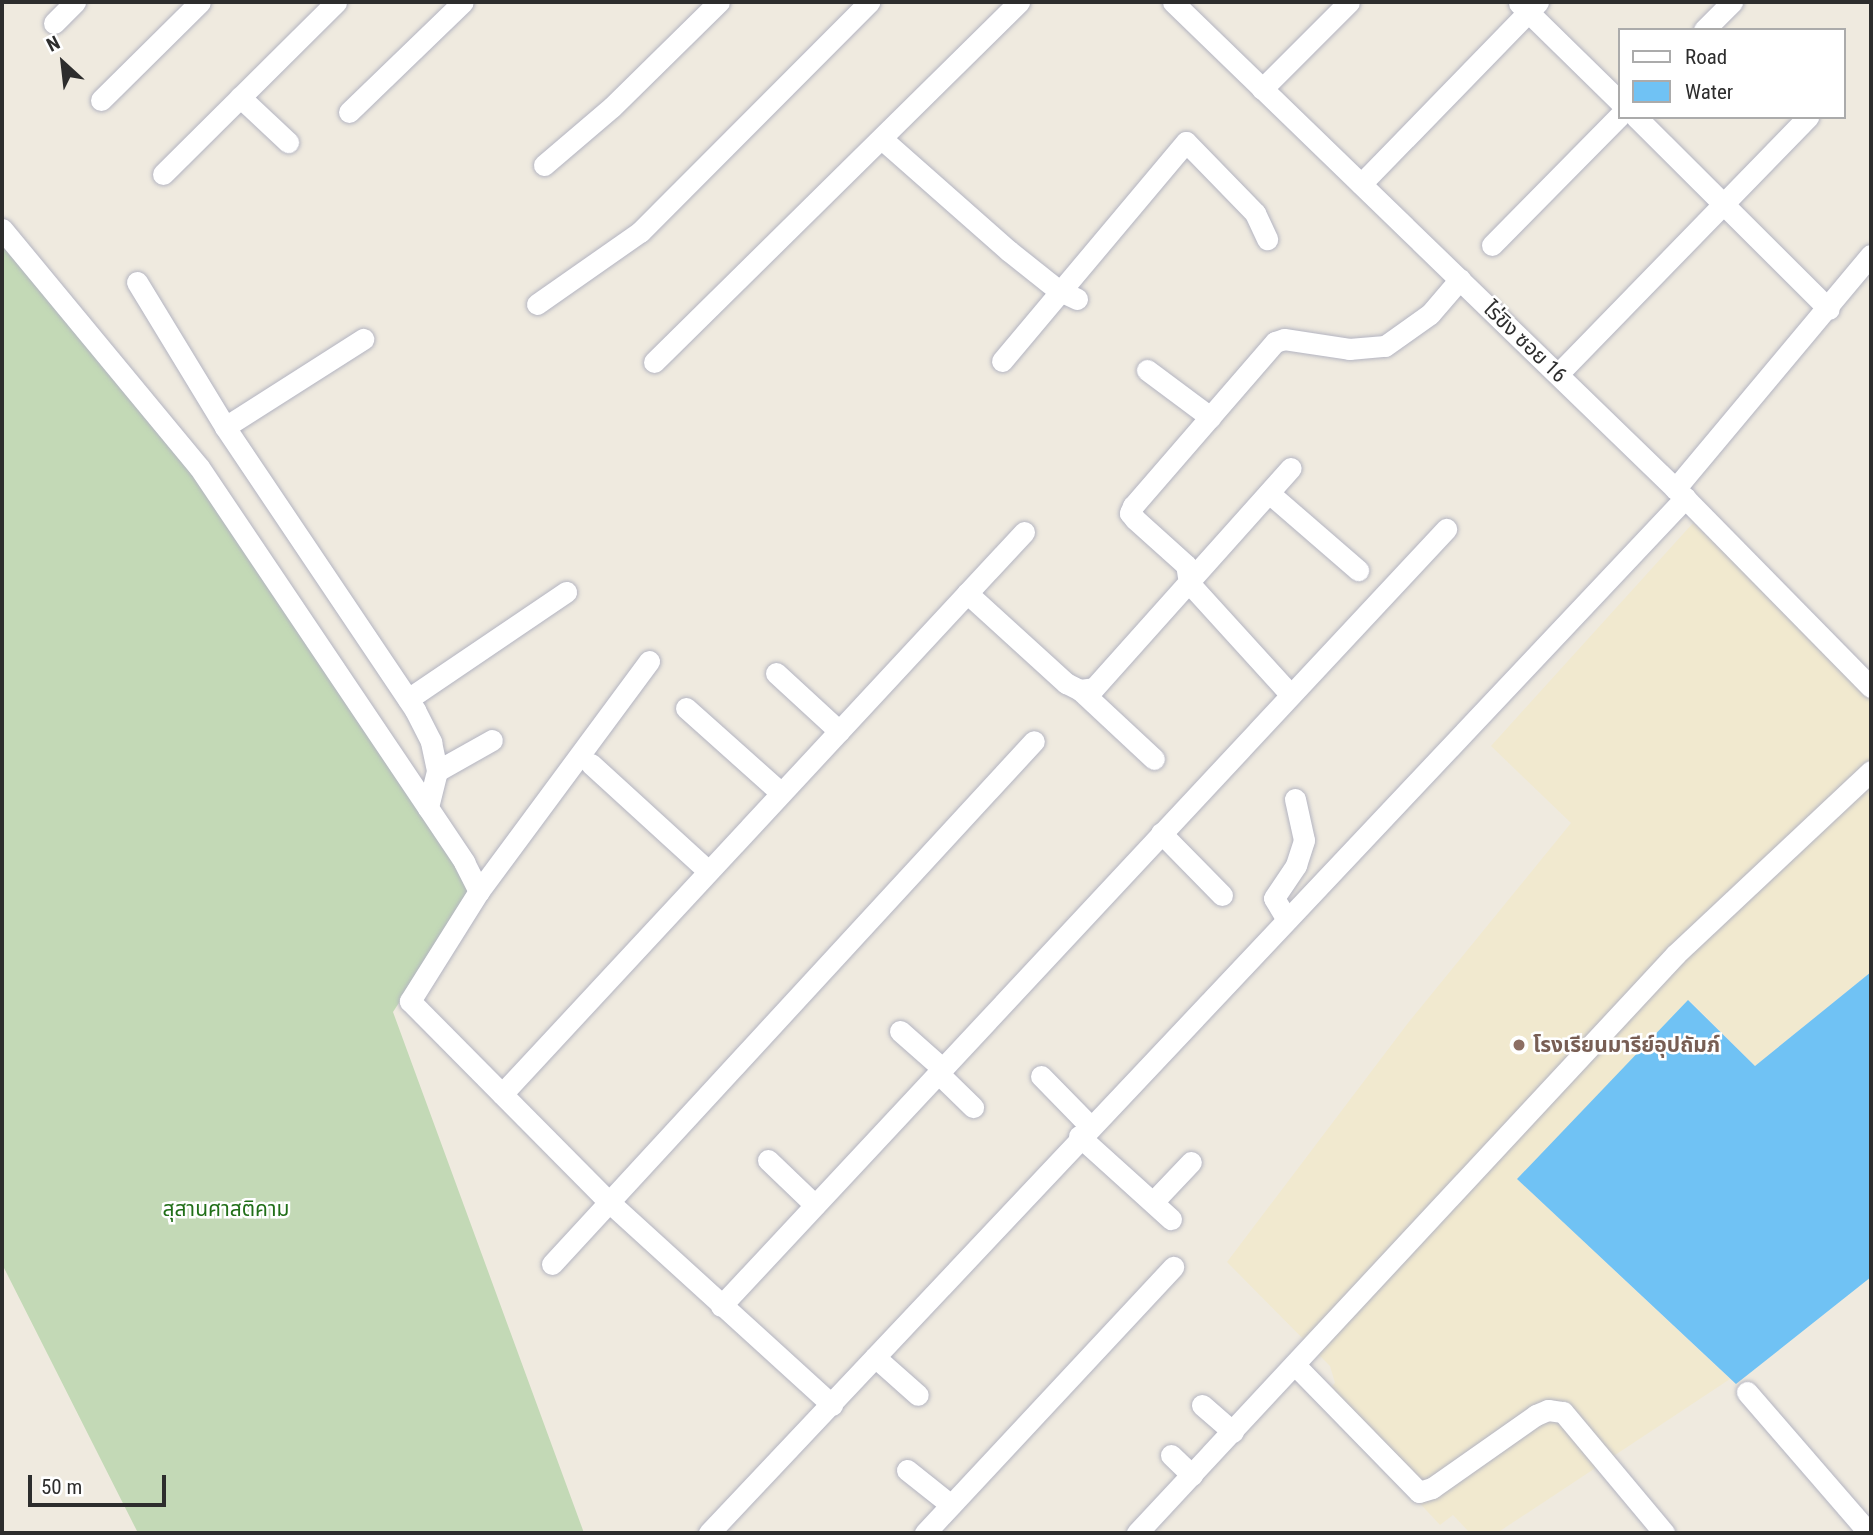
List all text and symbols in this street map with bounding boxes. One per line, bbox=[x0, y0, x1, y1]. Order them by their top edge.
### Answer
north arrow bbox=[28, 28, 98, 98]
legend bbox=[1618, 28, 1845, 119]
text: N bbox=[43, 31, 64, 57]
text: Road bbox=[1685, 45, 1727, 69]
text: Water bbox=[1685, 80, 1733, 104]
street label: ไร่ขิง ซอย 16 bbox=[1478, 296, 1572, 388]
place label: โรงเรียนมารีย์อุปถัมภ์ bbox=[1533, 1032, 1720, 1058]
marker: โรงเรียนมารีย์อุปถัมภ์ bbox=[1511, 1037, 1527, 1053]
park label: สุสานศาสติคาม bbox=[163, 1196, 289, 1222]
scale bar bbox=[32, 1462, 170, 1506]
text: 50 m bbox=[41, 1475, 82, 1499]

